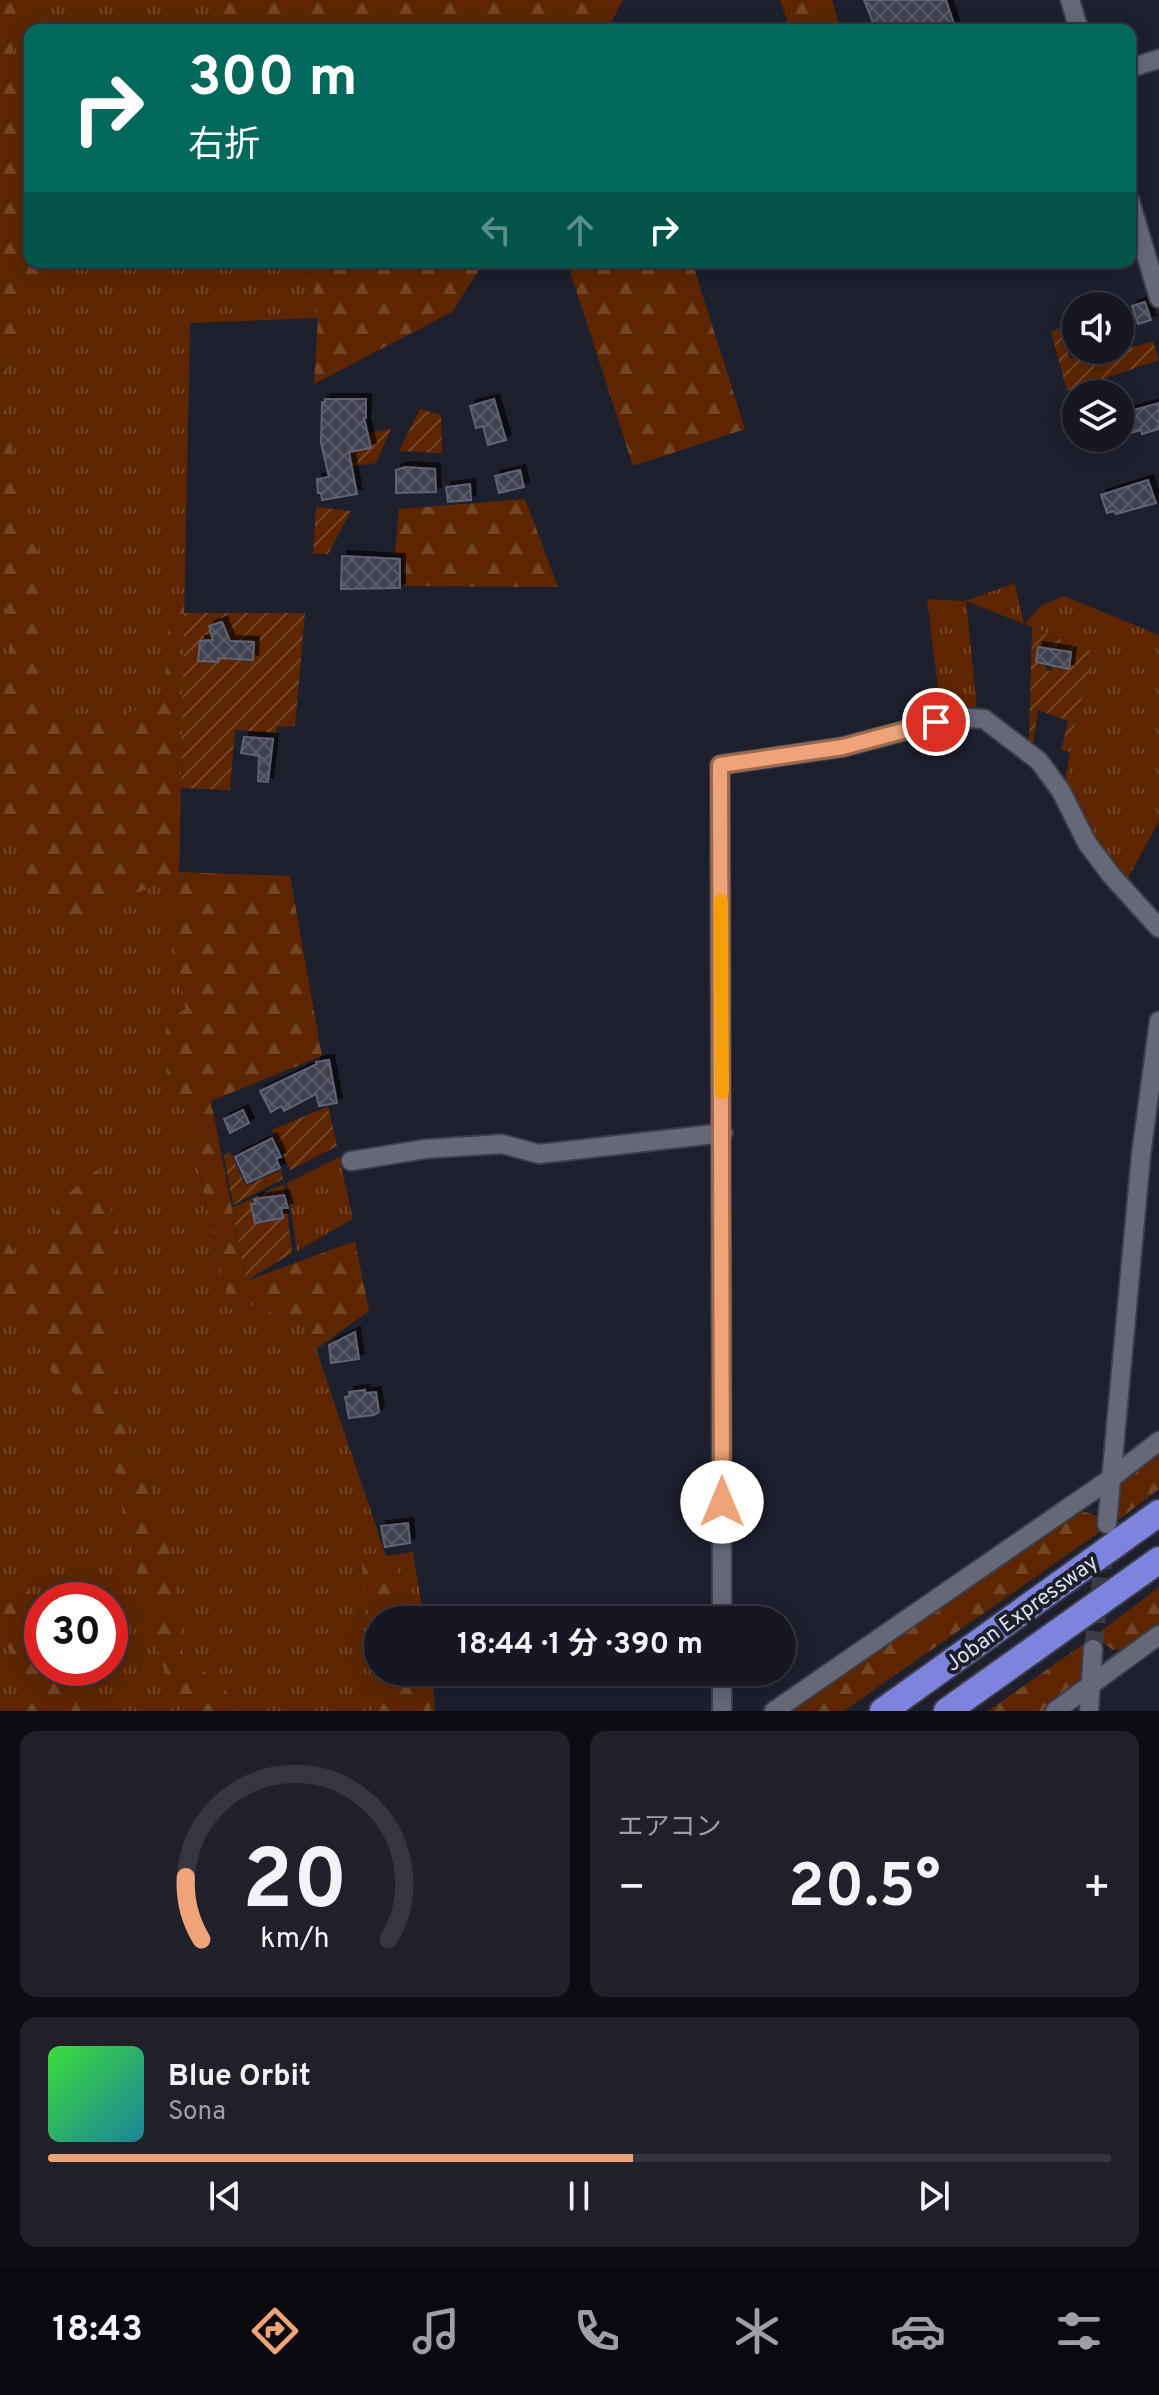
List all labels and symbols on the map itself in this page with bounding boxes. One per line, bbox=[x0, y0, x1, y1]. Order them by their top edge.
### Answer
pin bbox=[902, 688, 970, 756]
position arrow bbox=[680, 1460, 764, 1544]
street label: Joban Expressway bbox=[941, 1550, 1104, 1678]
speed limit sign: 30 bbox=[24, 1582, 128, 1686]

